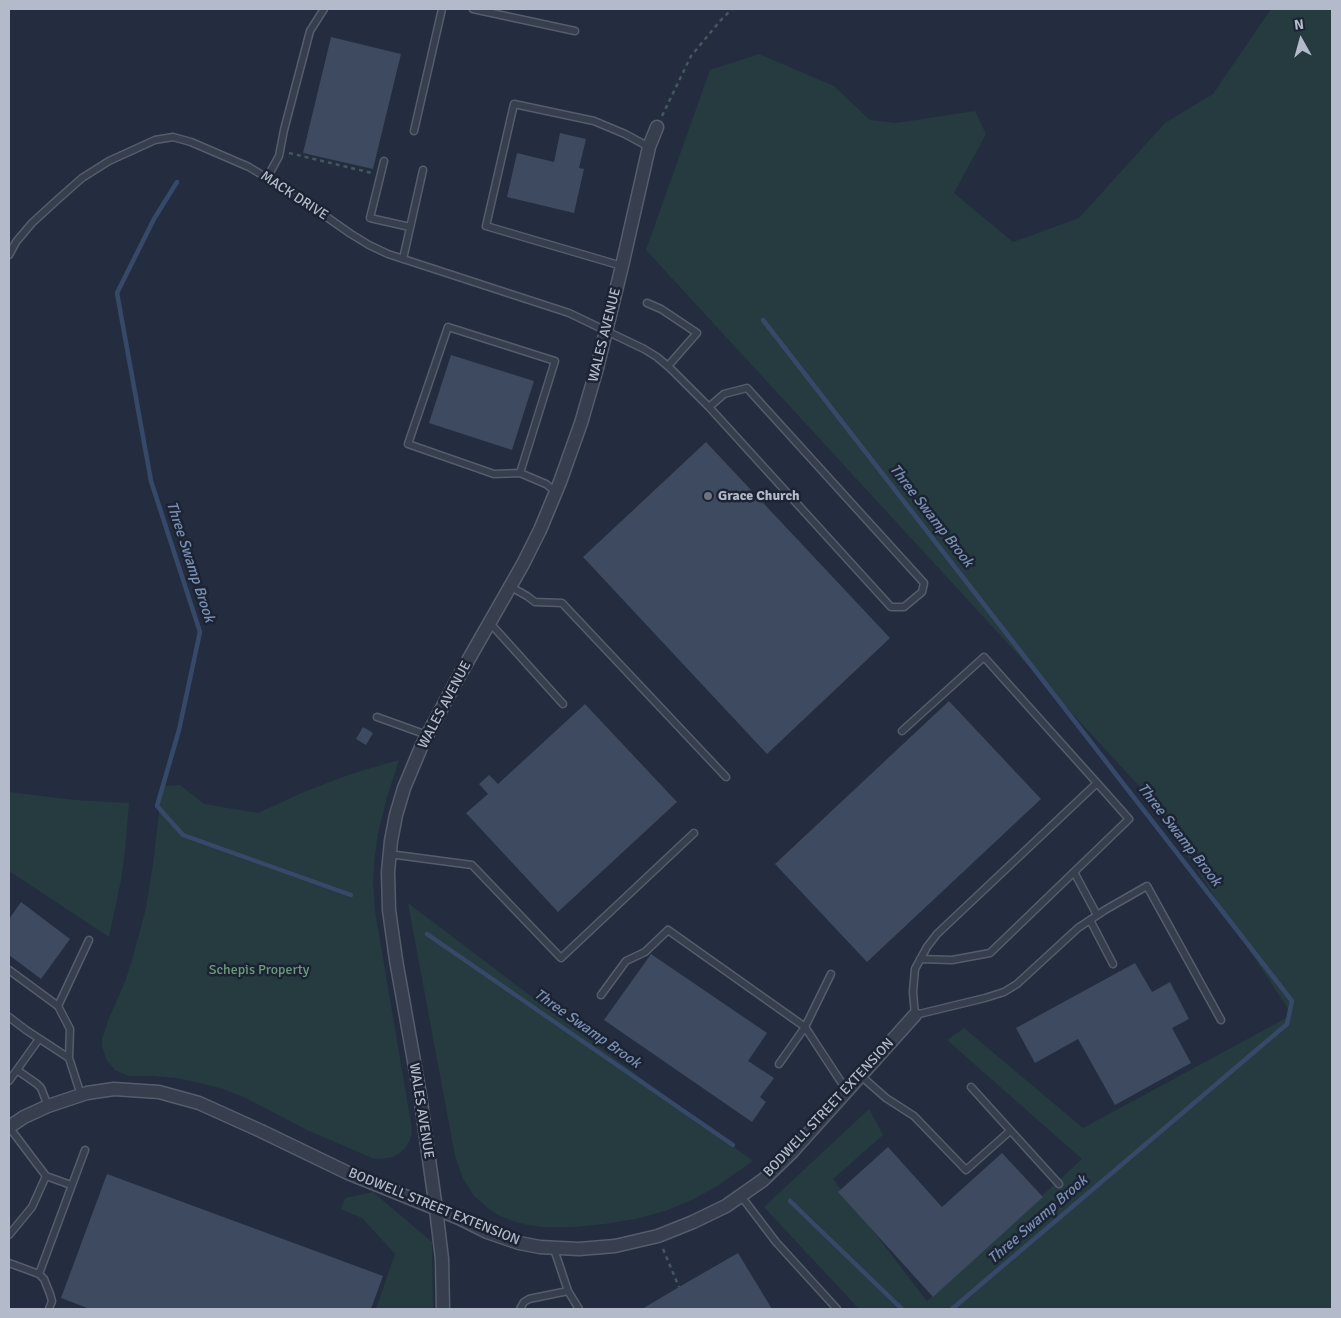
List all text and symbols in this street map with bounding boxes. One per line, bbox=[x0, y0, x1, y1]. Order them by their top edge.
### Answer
north arrow bbox=[1276, 15, 1326, 65]
text: N bbox=[1293, 16, 1305, 34]
street label: MACK DRIVE bbox=[257, 168, 331, 224]
street label: WALES AVENUE bbox=[585, 286, 625, 384]
water label: Three Swamp Brook bbox=[885, 461, 977, 571]
place label: Grace Church bbox=[718, 488, 800, 504]
marker: Grace Church bbox=[702, 490, 714, 502]
water label: Three Swamp Brook bbox=[162, 499, 218, 625]
street label: WALES AVENUE bbox=[415, 658, 475, 752]
water label: Three Swamp Brook bbox=[1133, 780, 1225, 890]
park label: Schepis Property bbox=[209, 962, 309, 978]
water label: Three Swamp Brook bbox=[530, 986, 644, 1072]
street label: BODWELL STREET EXTENSION bbox=[760, 1035, 898, 1181]
street label: WALES AVENUE bbox=[405, 1062, 437, 1160]
street label: BODWELL STREET EXTENSION bbox=[346, 1165, 522, 1249]
water label: Three Swamp Brook bbox=[985, 1172, 1091, 1268]

